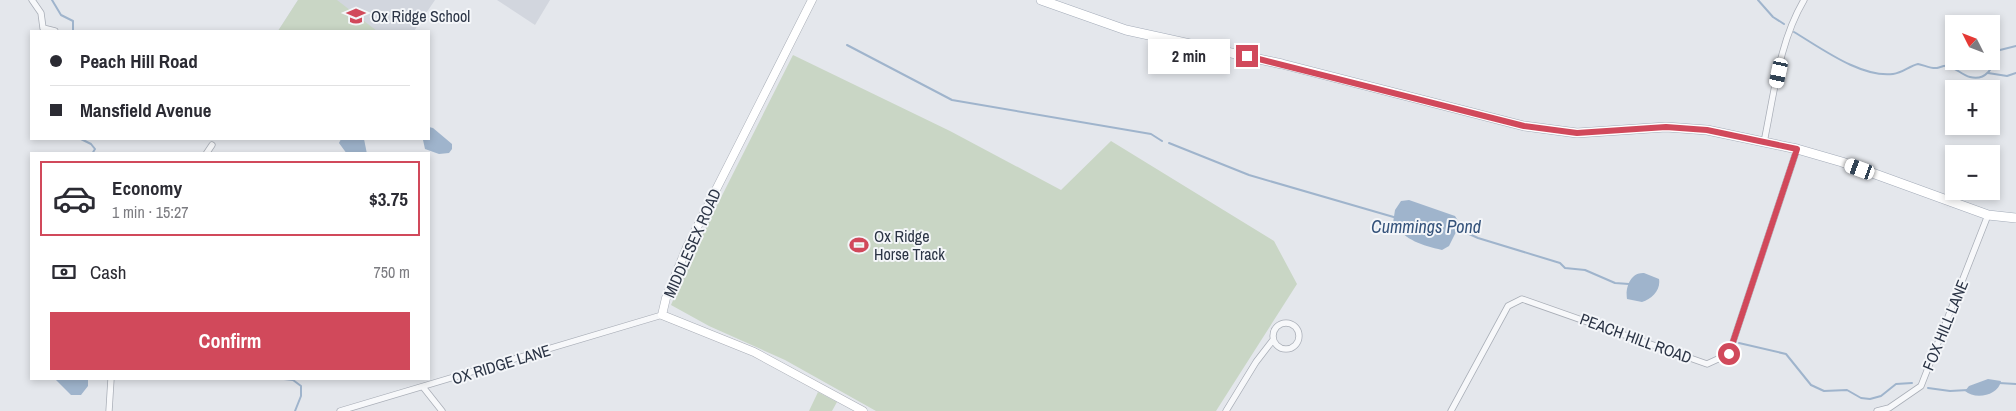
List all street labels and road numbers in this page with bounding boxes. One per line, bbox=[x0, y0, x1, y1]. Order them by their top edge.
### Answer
street label: MIDDLESEX ROAD bbox=[658, 185, 726, 301]
street label: FOX HILL LANE bbox=[1917, 276, 1973, 374]
street label: PEACH HILL ROAD bbox=[1577, 308, 1695, 368]
street label: OX RIDGE LANE bbox=[449, 339, 553, 389]

